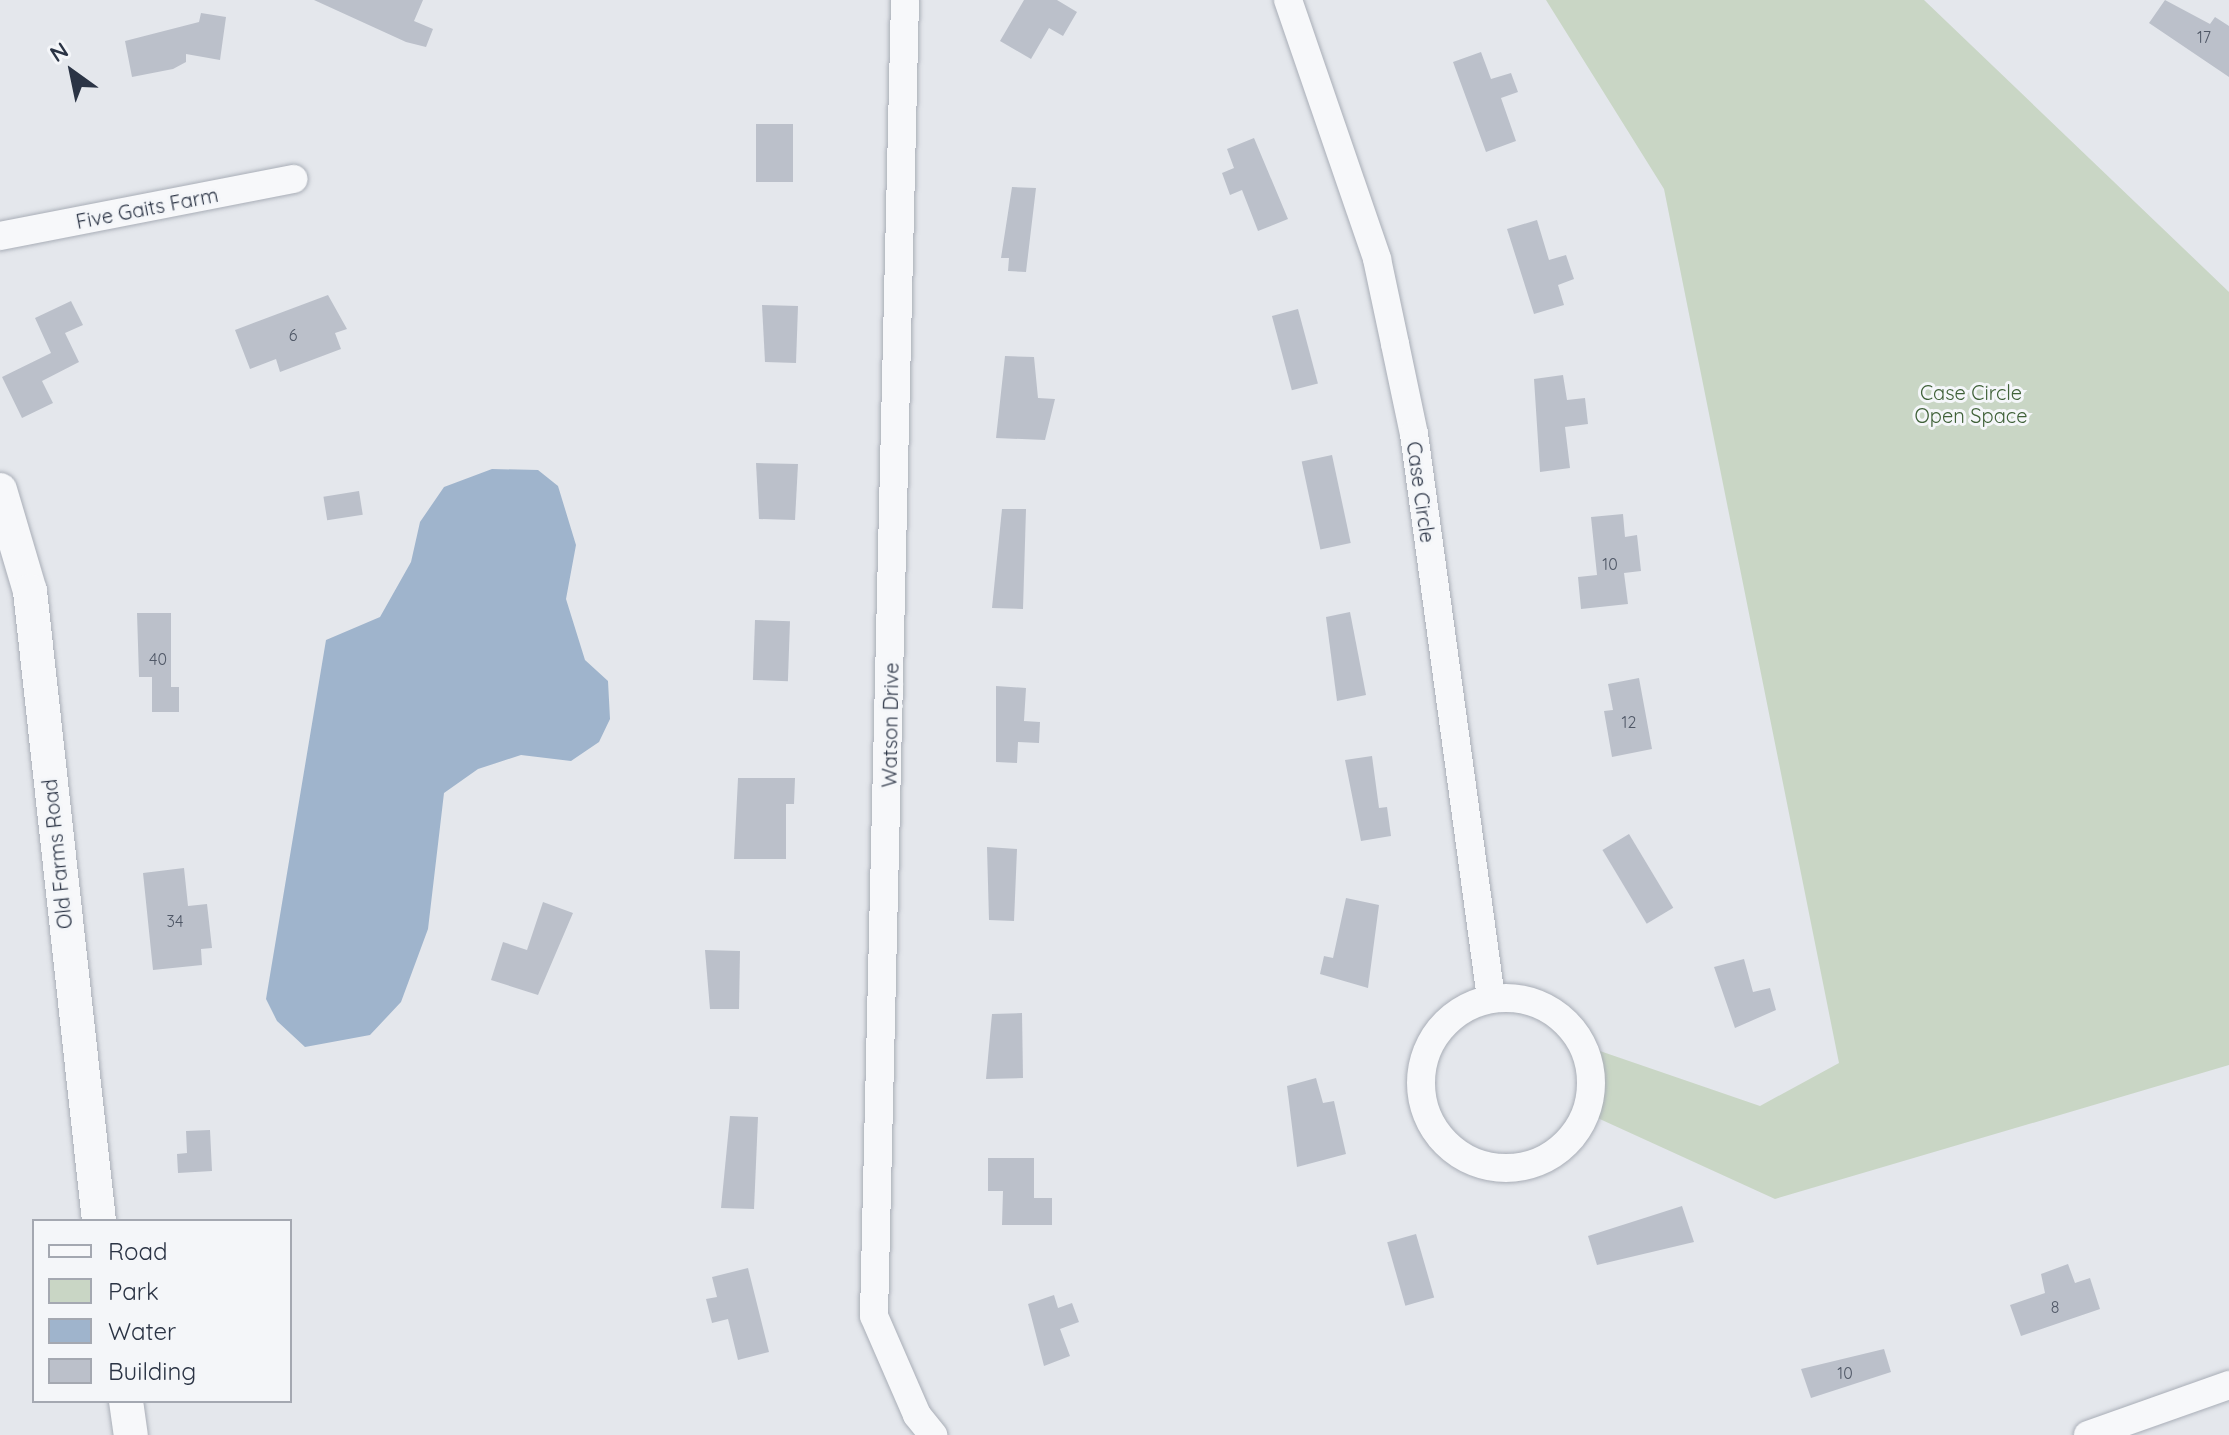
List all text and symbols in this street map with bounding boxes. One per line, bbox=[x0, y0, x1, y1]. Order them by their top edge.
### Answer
house number: 17 bbox=[2197, 27, 2211, 47]
north arrow bbox=[32, 32, 112, 112]
text: N bbox=[45, 36, 73, 68]
street label: Five Gaits Farm bbox=[74, 182, 220, 234]
house number: 6 bbox=[289, 325, 297, 345]
park label: Case Circle Open Space bbox=[1915, 380, 2027, 427]
street label: Case Circle bbox=[1402, 440, 1440, 544]
house number: 10 bbox=[1602, 554, 1618, 574]
house number: 40 bbox=[149, 649, 167, 669]
street label: Watson Drive bbox=[877, 662, 903, 788]
house number: 12 bbox=[1622, 712, 1636, 732]
street label: Old Farms Road bbox=[37, 778, 77, 930]
house number: 34 bbox=[167, 911, 183, 931]
legend bbox=[32, 1219, 292, 1403]
text: Road bbox=[108, 1236, 168, 1266]
text: Park bbox=[108, 1276, 159, 1306]
house number: 8 bbox=[2051, 1297, 2059, 1317]
text: Water bbox=[108, 1316, 176, 1346]
text: Building bbox=[108, 1356, 196, 1386]
house number: 10 bbox=[1837, 1363, 1853, 1383]

